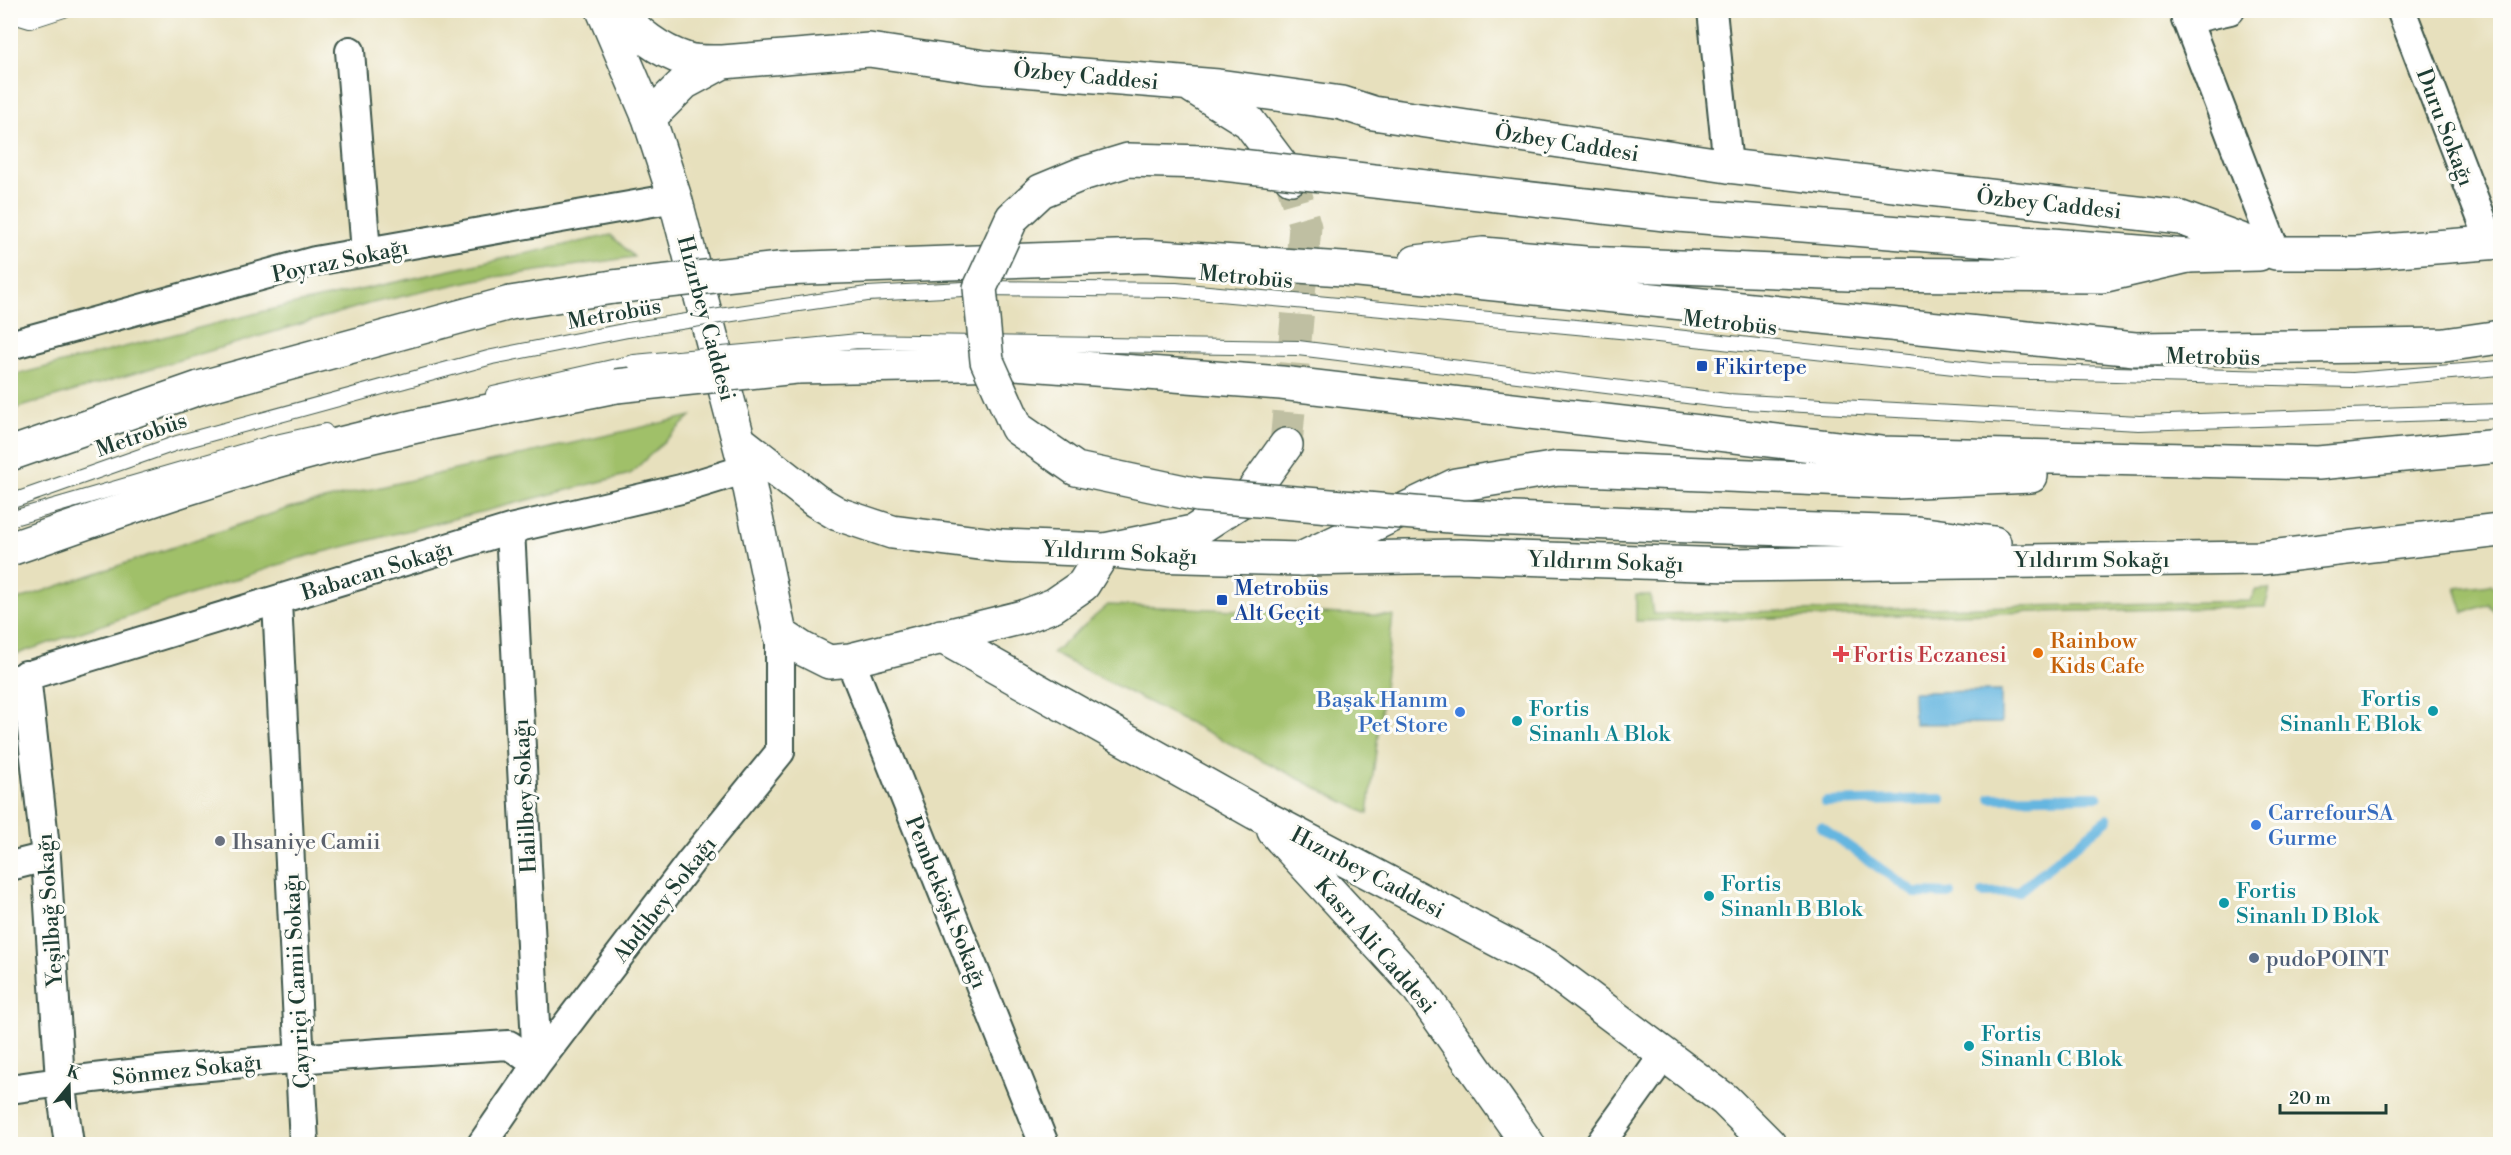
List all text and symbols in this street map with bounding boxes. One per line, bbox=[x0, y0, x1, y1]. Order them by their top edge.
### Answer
street label: Özbey Caddesi bbox=[1012, 56, 1160, 96]
street label: Duru Sokağı bbox=[2410, 65, 2479, 190]
street label: Özbey Caddesi bbox=[1493, 118, 1641, 168]
street label: Özbey Caddesi bbox=[1975, 182, 2123, 226]
street label: Hızırbey Caddesi bbox=[671, 233, 741, 404]
street label: Poyraz Sokağı bbox=[270, 234, 411, 289]
street label: Metrobüs bbox=[1198, 260, 1294, 295]
street label: Metrobüs bbox=[565, 293, 663, 336]
street label: Metrobüs bbox=[1681, 305, 1778, 342]
street label: Metrobüs bbox=[2165, 343, 2261, 372]
place label: Fikirtepe bbox=[1714, 354, 1807, 381]
marker: Fikirtepe bbox=[1695, 359, 1709, 373]
street label: Metrobüs bbox=[92, 407, 191, 464]
street label: Babacan Sokağı bbox=[297, 536, 457, 608]
street label: Yıldırım Sokağı bbox=[1041, 536, 1198, 571]
street label: Yıldırım Sokağı bbox=[1527, 546, 1684, 579]
street label: Yıldırım Sokağı bbox=[2013, 547, 2170, 574]
place label: Metrobüs Alt Geçit bbox=[1233, 575, 1329, 627]
marker: Metrobüs Alt Geçit bbox=[1215, 593, 1229, 607]
place label: Rainbow Kids Cafe bbox=[2050, 628, 2145, 680]
place label: Fortis Eczanesi bbox=[1853, 642, 2007, 669]
marker: Rainbow Kids Cafe bbox=[2031, 646, 2045, 660]
marker: Fortis Eczanesi bbox=[1834, 647, 1848, 661]
place label: Fortis Sinanlı E Blok bbox=[2280, 686, 2423, 738]
place label: Başak Hanım Pet Store bbox=[1315, 687, 1448, 739]
place label: Fortis Sinanlı A Blok bbox=[1529, 696, 1672, 748]
marker: Fortis Sinanlı E Blok bbox=[2426, 704, 2440, 718]
marker: Başak Hanım Pet Store bbox=[1453, 705, 1467, 719]
marker: Fortis Sinanlı A Blok bbox=[1510, 714, 1524, 728]
street label: Halilbey Sokağı bbox=[508, 718, 543, 874]
place label: CarrefourSA Gurme bbox=[2268, 800, 2395, 852]
street label: Pembeköşk Sokağı bbox=[899, 812, 993, 993]
marker: CarrefourSA Gurme bbox=[2249, 818, 2263, 832]
street label: Hızırbey Caddesi bbox=[1286, 821, 1449, 925]
place label: Ihsaniye Camii bbox=[232, 829, 381, 856]
street label: Abdibey Sokağı bbox=[607, 831, 723, 969]
street label: Yeşilbağ Sokağı bbox=[32, 832, 69, 989]
marker: Ihsaniye Camii bbox=[213, 834, 227, 848]
place label: Fortis Sinanlı B Blok bbox=[1721, 871, 1864, 923]
street label: Kasrı Ali Caddesi bbox=[1308, 872, 1441, 1020]
street label: Çayıriçi Camii Sokağı bbox=[278, 873, 317, 1089]
place label: Fortis Sinanlı D Blok bbox=[2236, 878, 2381, 930]
marker: Fortis Sinanlı B Blok bbox=[1702, 889, 1716, 903]
marker: Fortis Sinanlı D Blok bbox=[2217, 896, 2231, 910]
place label: pudoPOINT bbox=[2266, 946, 2389, 973]
marker: pudoPOINT bbox=[2247, 951, 2261, 965]
place label: Fortis Sinanlı C Blok bbox=[1981, 1021, 2124, 1073]
marker: Fortis Sinanlı C Blok bbox=[1962, 1039, 1976, 1053]
street label: Sönmez Sokağı bbox=[111, 1049, 263, 1092]
north arrow bbox=[39, 1056, 99, 1116]
text: K bbox=[64, 1061, 84, 1085]
scale bar bbox=[2280, 1077, 2386, 1115]
text: 20 m bbox=[2289, 1087, 2331, 1110]

